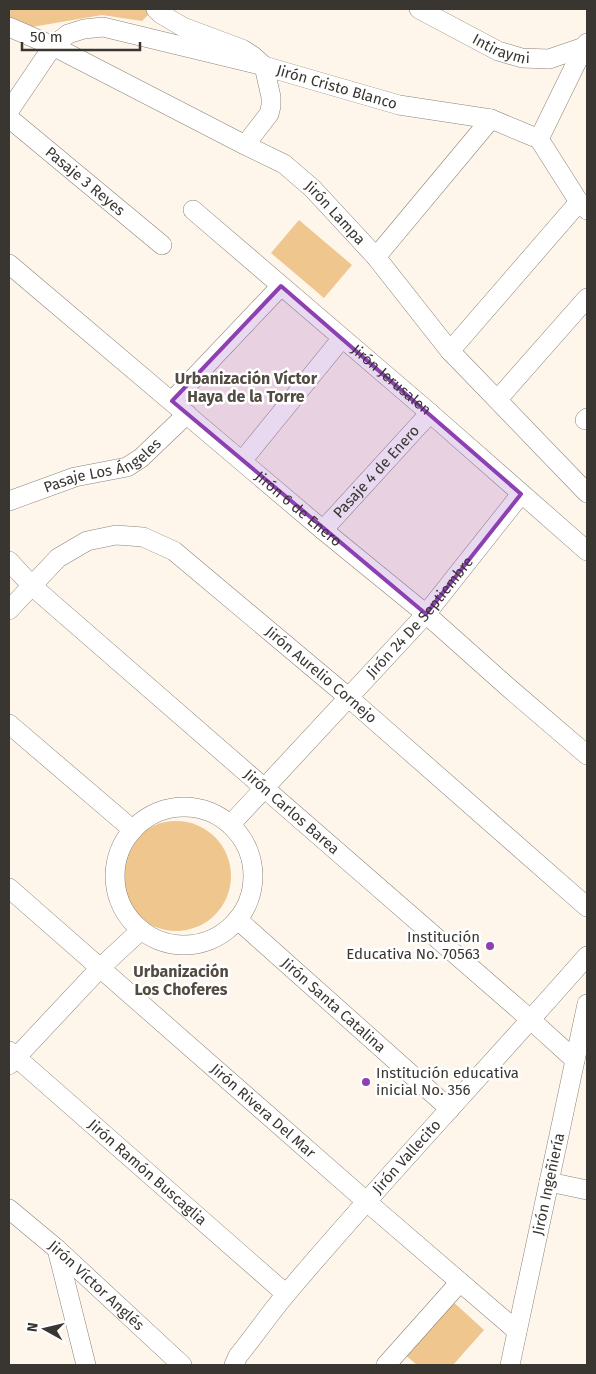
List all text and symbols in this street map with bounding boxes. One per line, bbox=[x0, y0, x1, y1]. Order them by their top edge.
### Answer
scale bar bbox=[22, 20, 140, 52]
text: 50 m bbox=[30, 28, 63, 46]
street label: Intiraymi bbox=[469, 30, 530, 68]
street label: Jirón Cristo Blanco bbox=[274, 61, 399, 113]
street label: Pasaje 3 Reyes bbox=[42, 143, 129, 220]
street label: Jirón Lampa bbox=[301, 177, 369, 249]
street label: Jirón Jerusalen bbox=[348, 341, 435, 419]
district label: Urbanización Víctor Haya de la Torre bbox=[175, 369, 318, 406]
street label: Pasaje 4 de Enero bbox=[329, 422, 423, 522]
street label: Pasaje Los Ángeles bbox=[41, 435, 165, 497]
street label: Jirón 6 de Enero bbox=[251, 467, 345, 550]
street label: Jirón 24 De Septiembre bbox=[362, 553, 477, 682]
street label: Jirón Aurelio Cornejo bbox=[262, 622, 381, 727]
street label: Jirón Carlos Barea bbox=[240, 765, 343, 858]
place label: Institución Educativa No. 70563 bbox=[346, 928, 480, 963]
marker: Institución Educativa No. 70563 bbox=[484, 940, 496, 952]
street label: Jirón Santa Catalina bbox=[278, 954, 389, 1056]
district label: Urbanización Los Choferes bbox=[133, 962, 229, 999]
street label: Jirón Rivera Del Mar bbox=[207, 1060, 320, 1162]
place label: Institución educativa inicial No. 356 bbox=[376, 1064, 519, 1099]
marker: Institución educativa inicial No. 356 bbox=[360, 1076, 372, 1088]
street label: Jirón Ramón Buscaglia bbox=[84, 1116, 210, 1229]
street label: Jirón Vallecito bbox=[369, 1116, 445, 1198]
street label: Jirón Ingeñiería bbox=[529, 1131, 568, 1237]
street label: Jirón Víctor Anglés bbox=[45, 1237, 148, 1334]
north arrow bbox=[20, 1304, 70, 1354]
text: N bbox=[24, 1321, 42, 1333]

